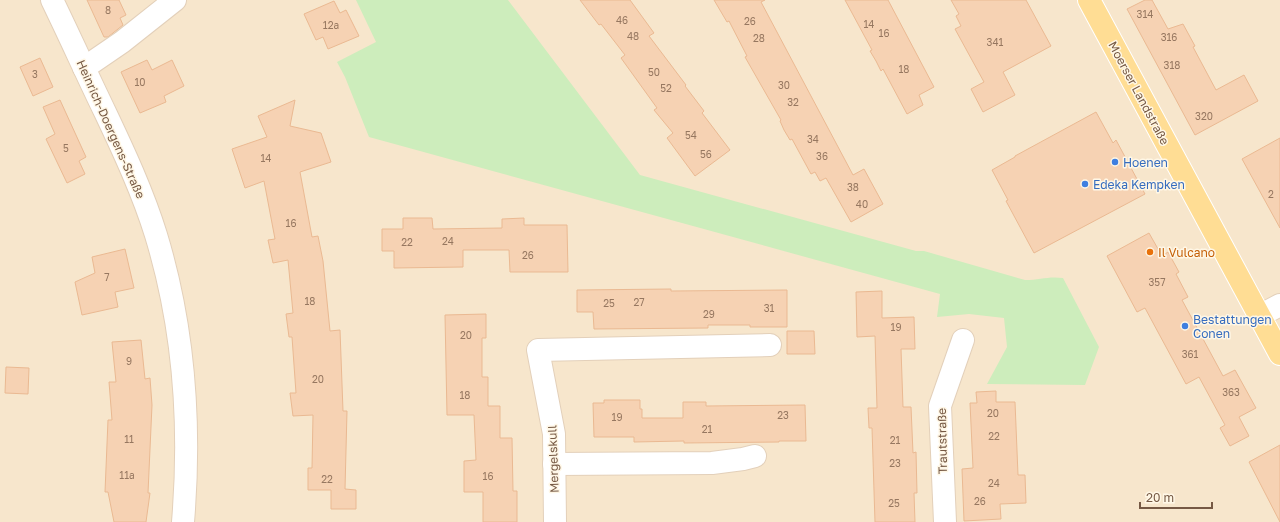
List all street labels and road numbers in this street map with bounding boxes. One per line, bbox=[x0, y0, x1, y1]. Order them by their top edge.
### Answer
street label: Moerser Landstraße bbox=[1105, 39, 1173, 147]
street label: Heinrich-Doergens-Straße bbox=[74, 57, 148, 201]
street label: Trautstraße bbox=[934, 408, 950, 474]
street label: Mergelskull bbox=[544, 425, 562, 493]

